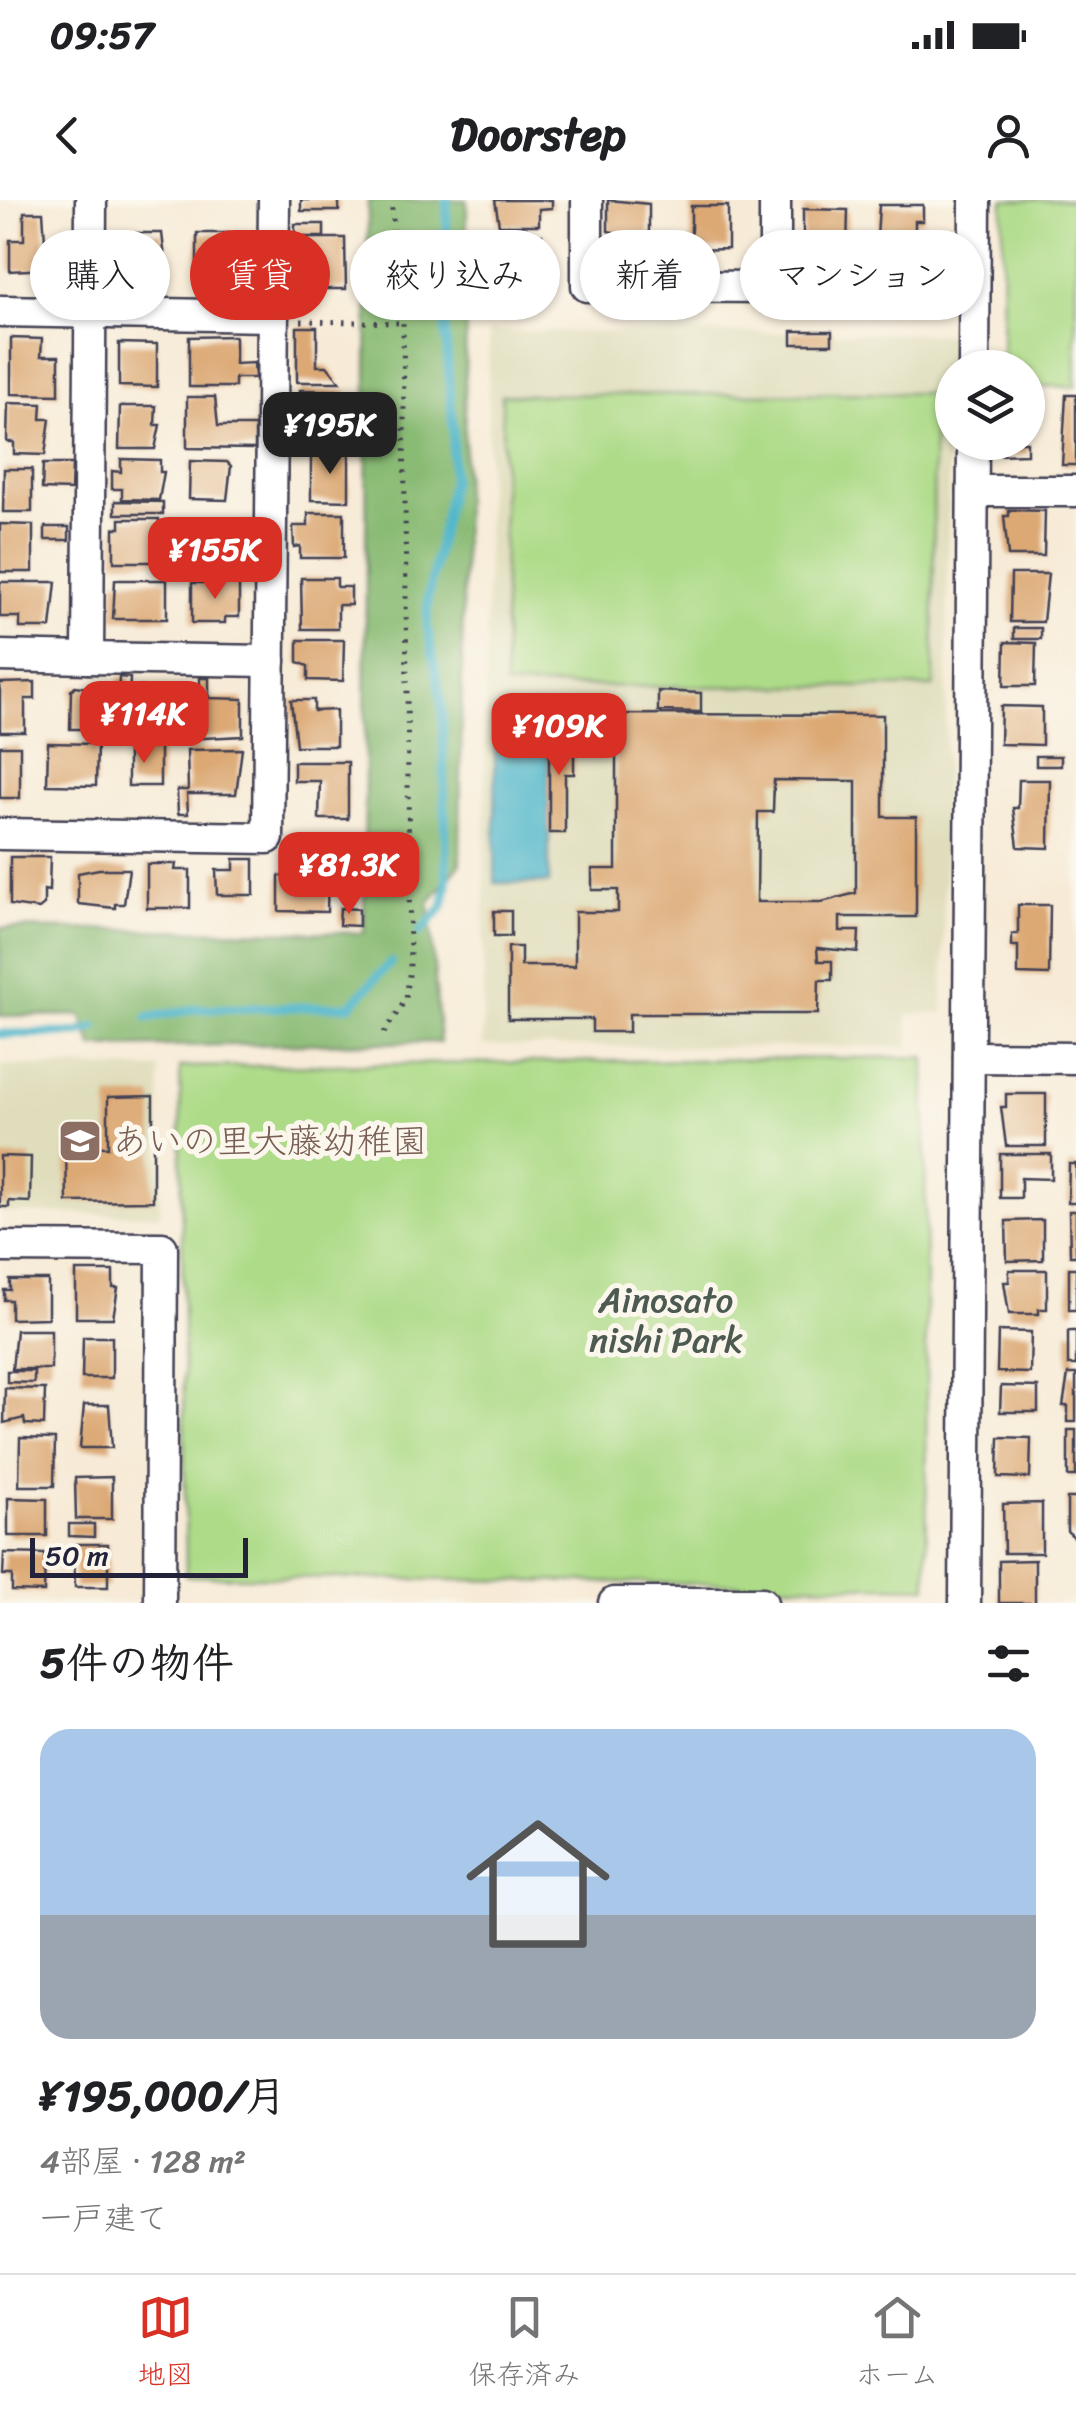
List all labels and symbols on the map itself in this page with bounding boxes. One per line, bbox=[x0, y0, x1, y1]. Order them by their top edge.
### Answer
pin: ¥195K bbox=[260, 392, 400, 477]
pin: ¥155K bbox=[145, 517, 285, 602]
pin: ¥114K bbox=[74, 681, 214, 766]
pin: ¥109K bbox=[489, 693, 629, 778]
pin: ¥81.3K bbox=[268, 832, 430, 917]
place label: あいの里大藤幼稚園 bbox=[112, 1110, 427, 1172]
school or university icon: あいの里大藤幼稚園 bbox=[57, 1118, 103, 1164]
park label: Ainosato nishi Park bbox=[589, 1269, 743, 1371]
scale bar bbox=[30, 1533, 248, 1578]

